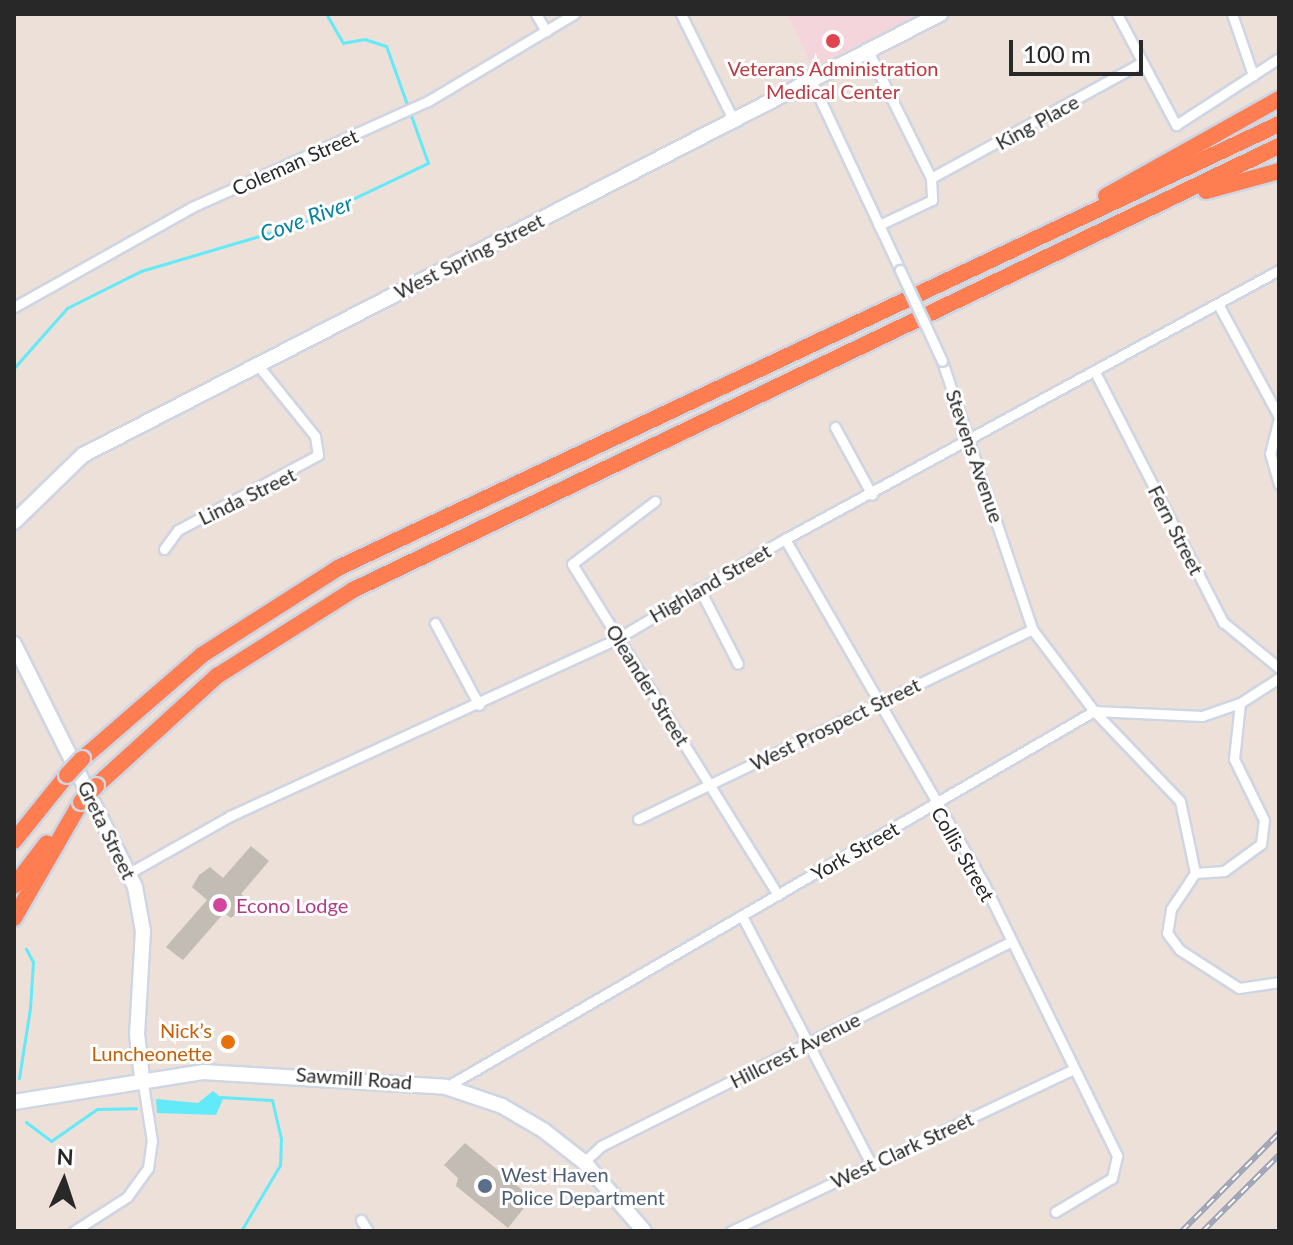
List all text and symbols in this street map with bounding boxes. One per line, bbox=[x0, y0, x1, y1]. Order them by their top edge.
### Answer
scale bar bbox=[1013, 24, 1147, 74]
marker: Veterans Administration Medical Center bbox=[822, 30, 844, 52]
text: 100 m bbox=[1023, 39, 1091, 68]
place label: Veterans Administration Medical Center bbox=[727, 56, 939, 103]
street label: King Place bbox=[991, 89, 1083, 155]
street label: Coleman Street bbox=[228, 124, 362, 200]
water label: Cove River bbox=[256, 189, 356, 247]
street label: West Spring Street bbox=[390, 208, 548, 304]
street label: Stevens Avenue bbox=[941, 386, 1009, 526]
street label: Linda Street bbox=[194, 462, 300, 530]
street label: Fern Street bbox=[1143, 481, 1209, 579]
street label: Highland Street bbox=[645, 539, 775, 627]
street label: Oleander Street bbox=[601, 620, 695, 750]
street label: West Prospect Street bbox=[746, 672, 924, 776]
street label: Greta Street bbox=[73, 777, 141, 883]
street label: Collis Street bbox=[926, 802, 1000, 906]
street label: York Street bbox=[807, 816, 903, 886]
place label: Econo Lodge bbox=[236, 893, 348, 917]
marker: Econo Lodge bbox=[211, 896, 229, 914]
street label: Hillcrest Avenue bbox=[726, 1007, 864, 1093]
place label: Nick’s Luncheonette bbox=[92, 1018, 212, 1065]
marker: Nick’s Luncheonette bbox=[219, 1033, 237, 1051]
street label: Sawmill Road bbox=[295, 1062, 413, 1094]
street label: West Clark Street bbox=[827, 1107, 977, 1193]
north arrow bbox=[24, 1141, 104, 1221]
text: N bbox=[56, 1143, 74, 1170]
place label: West Haven Police Department bbox=[501, 1162, 665, 1209]
marker: West Haven Police Department bbox=[476, 1177, 494, 1195]

